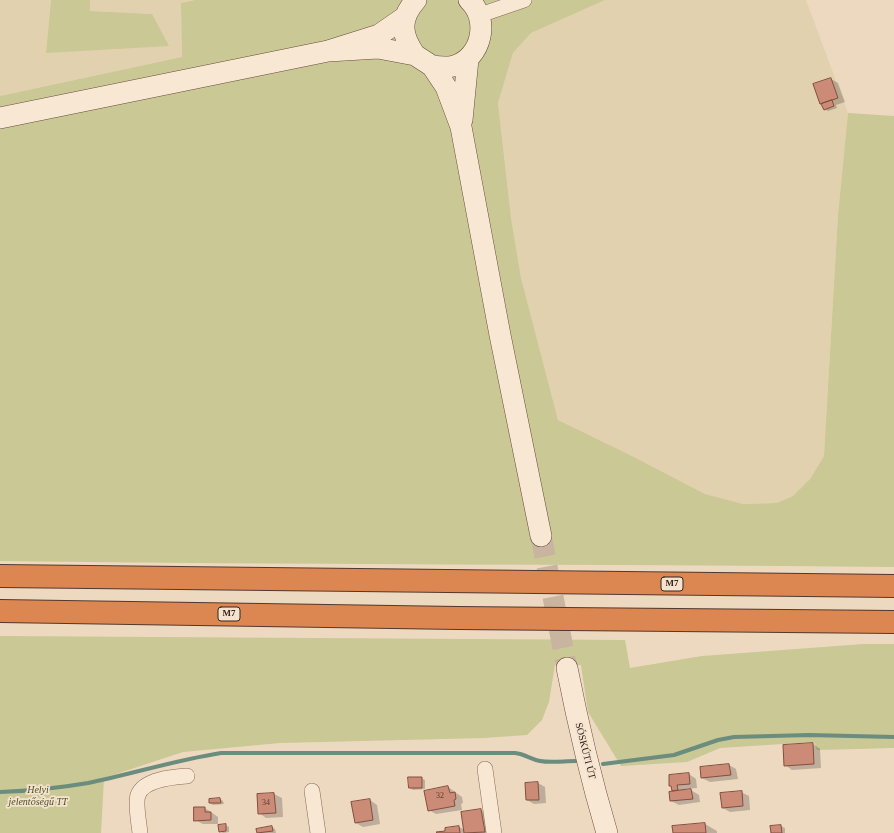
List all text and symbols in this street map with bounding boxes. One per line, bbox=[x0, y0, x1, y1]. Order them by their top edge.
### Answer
road number: M7 bbox=[661, 577, 683, 591]
road number: M7 bbox=[218, 607, 240, 621]
street label: SÓSKÚTI ÚT bbox=[572, 721, 598, 781]
park label: Helyi jelentőségű TT bbox=[8, 784, 68, 808]
house number: 32 bbox=[436, 791, 444, 801]
house number: 34 bbox=[262, 798, 270, 808]

